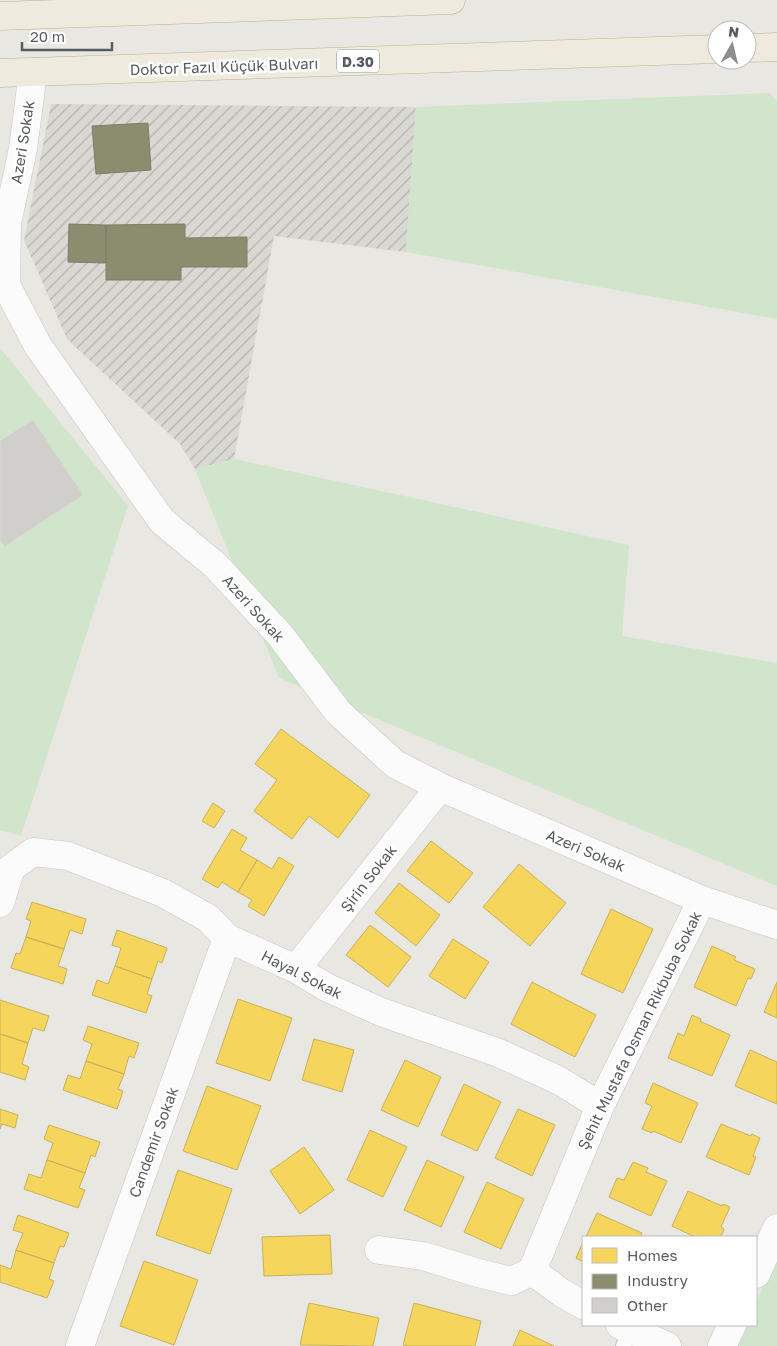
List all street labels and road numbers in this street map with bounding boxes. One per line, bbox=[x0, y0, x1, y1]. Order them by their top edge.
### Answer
road number: D.30 bbox=[337, 49, 379, 72]
street label: Doktor Fazıl Küçük Bulvarı bbox=[129, 54, 319, 78]
street label: Azeri Sokak bbox=[7, 99, 38, 185]
street label: Azeri Sokak bbox=[219, 571, 289, 646]
street label: Azeri Sokak bbox=[544, 825, 629, 875]
street label: Şirin Sokak bbox=[336, 840, 400, 915]
street label: Şehit Mustafa Osman Rikbuba Sokak bbox=[573, 907, 705, 1152]
street label: Hayal Sokak bbox=[259, 946, 346, 1002]
street label: Candemir Sokak bbox=[125, 1084, 182, 1200]

